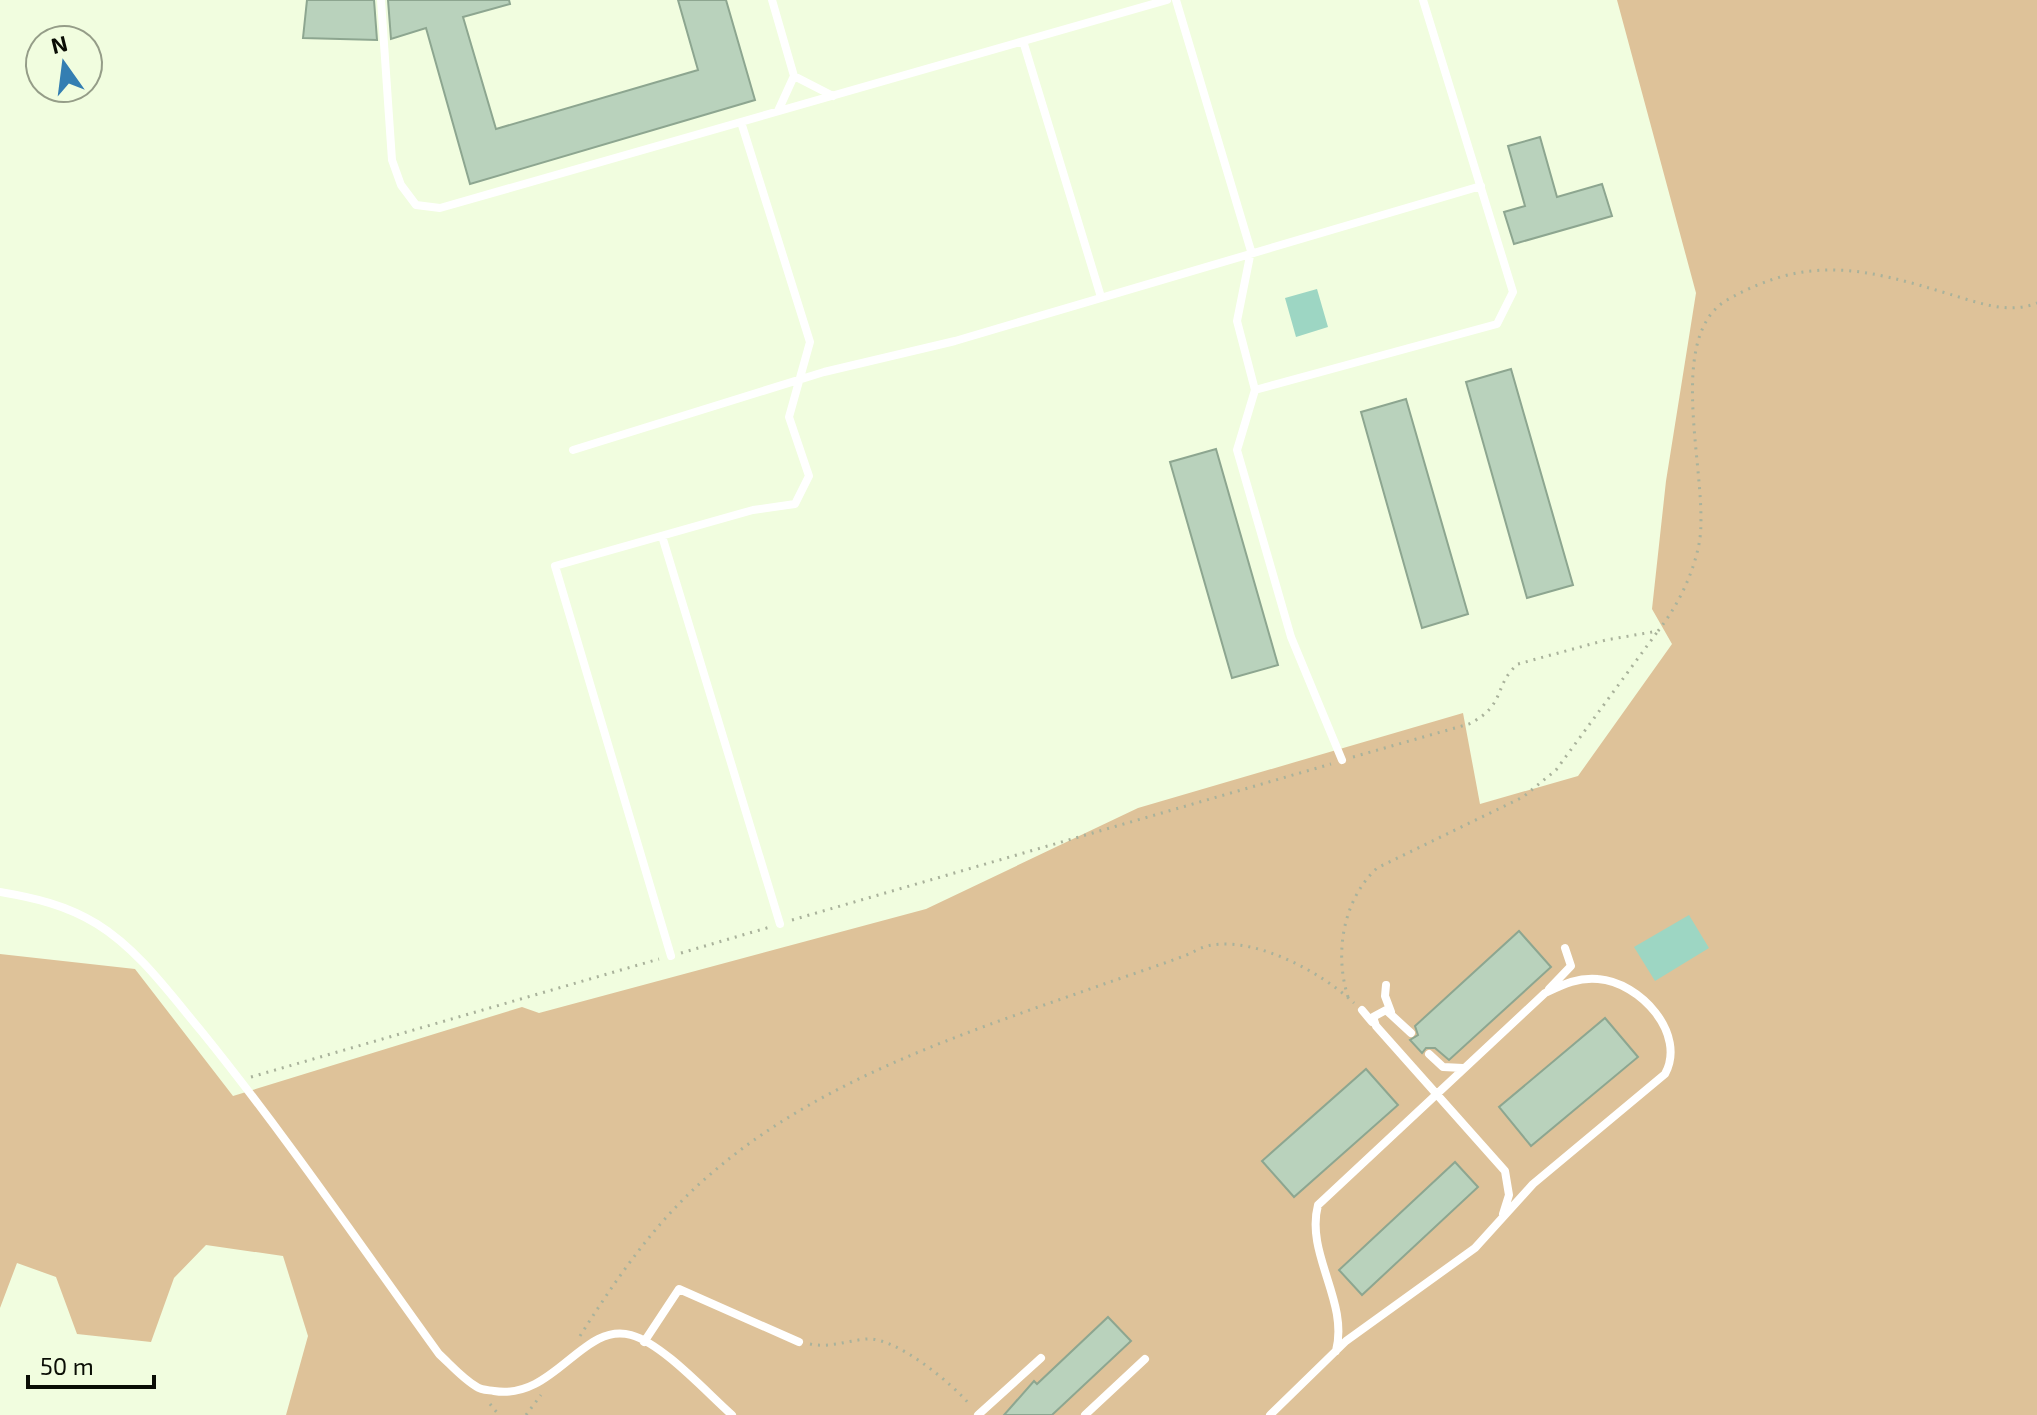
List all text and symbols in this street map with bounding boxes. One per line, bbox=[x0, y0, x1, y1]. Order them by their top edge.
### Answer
north arrow bbox=[24, 24, 104, 104]
text: N bbox=[48, 29, 70, 58]
scale bar bbox=[28, 1339, 154, 1389]
text: 50 m bbox=[40, 1351, 94, 1380]

